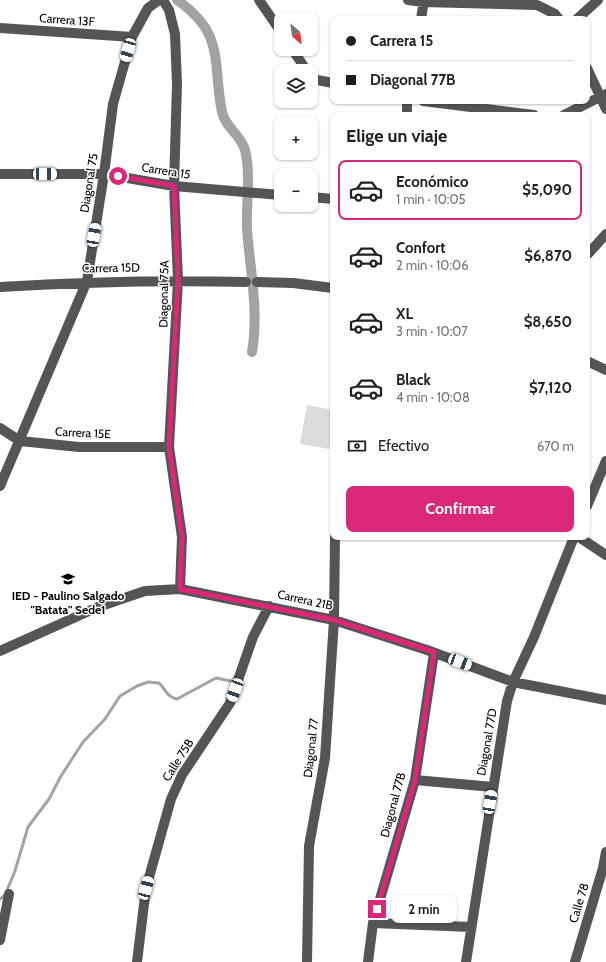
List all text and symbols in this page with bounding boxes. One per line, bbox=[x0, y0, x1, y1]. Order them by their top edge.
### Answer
street label: Carrera 13F bbox=[39, 10, 96, 29]
north arrow bbox=[274, 12, 318, 56]
map controls bbox=[274, 12, 318, 212]
text: Carrera 15 bbox=[370, 32, 433, 50]
car bbox=[119, 37, 137, 63]
button: layers bbox=[274, 64, 318, 108]
text: Diagonal 77B bbox=[370, 71, 456, 89]
button: + bbox=[274, 116, 318, 160]
text: Elige un viaje bbox=[346, 125, 447, 147]
street label: Diagonal 75 bbox=[76, 152, 101, 214]
street label: Carrera 15 bbox=[141, 159, 192, 182]
route start bbox=[109, 167, 127, 185]
car bbox=[33, 168, 57, 180]
button: − bbox=[274, 168, 318, 212]
icon: car bbox=[348, 172, 384, 208]
text: Económico bbox=[396, 173, 468, 191]
text: $5,090 bbox=[522, 181, 572, 199]
text: 1 min · 10:05 bbox=[396, 191, 466, 207]
car bbox=[86, 222, 102, 248]
icon: car bbox=[348, 238, 384, 274]
text: Confort bbox=[396, 239, 445, 257]
text: $6,870 bbox=[524, 247, 572, 265]
text: 2 min · 10:06 bbox=[396, 257, 469, 273]
street label: Carrera 15D bbox=[82, 259, 140, 276]
street label: Diagonal 75A bbox=[155, 260, 172, 328]
icon: car bbox=[348, 304, 384, 340]
text: XL bbox=[396, 305, 413, 323]
text: $8,650 bbox=[524, 313, 572, 331]
text: 3 min · 10:07 bbox=[396, 323, 468, 339]
icon: car bbox=[348, 370, 384, 406]
text: Black bbox=[396, 371, 431, 389]
text: $7,120 bbox=[529, 379, 572, 397]
text: 4 min · 10:08 bbox=[396, 389, 470, 405]
street label: Carrera 15E bbox=[55, 424, 112, 441]
icon: cash bbox=[346, 435, 368, 457]
text: Efectivo bbox=[378, 437, 429, 455]
text: 670 m bbox=[537, 438, 574, 454]
button: Confirmar bbox=[346, 486, 574, 532]
school or university icon: IED - Paulino Salgado "Batata'' Sede1 bbox=[60, 571, 76, 587]
street label: Carrera 21B bbox=[276, 586, 334, 613]
place label: IED - Paulino Salgado "Batata'' Sede1 bbox=[12, 588, 125, 617]
car bbox=[447, 652, 473, 672]
car bbox=[225, 677, 245, 703]
street label: Diagonal 77D bbox=[473, 707, 500, 777]
street label: Diagonal 77 bbox=[300, 718, 321, 778]
street label: Calle 75B bbox=[159, 736, 196, 784]
street label: Diagonal 77B bbox=[377, 771, 408, 839]
car bbox=[482, 789, 498, 815]
car bbox=[137, 875, 155, 901]
street label: Calle 78 bbox=[565, 881, 592, 925]
callout: 2 min bbox=[391, 895, 457, 923]
route end bbox=[368, 900, 386, 918]
text: 2 min bbox=[408, 901, 440, 917]

